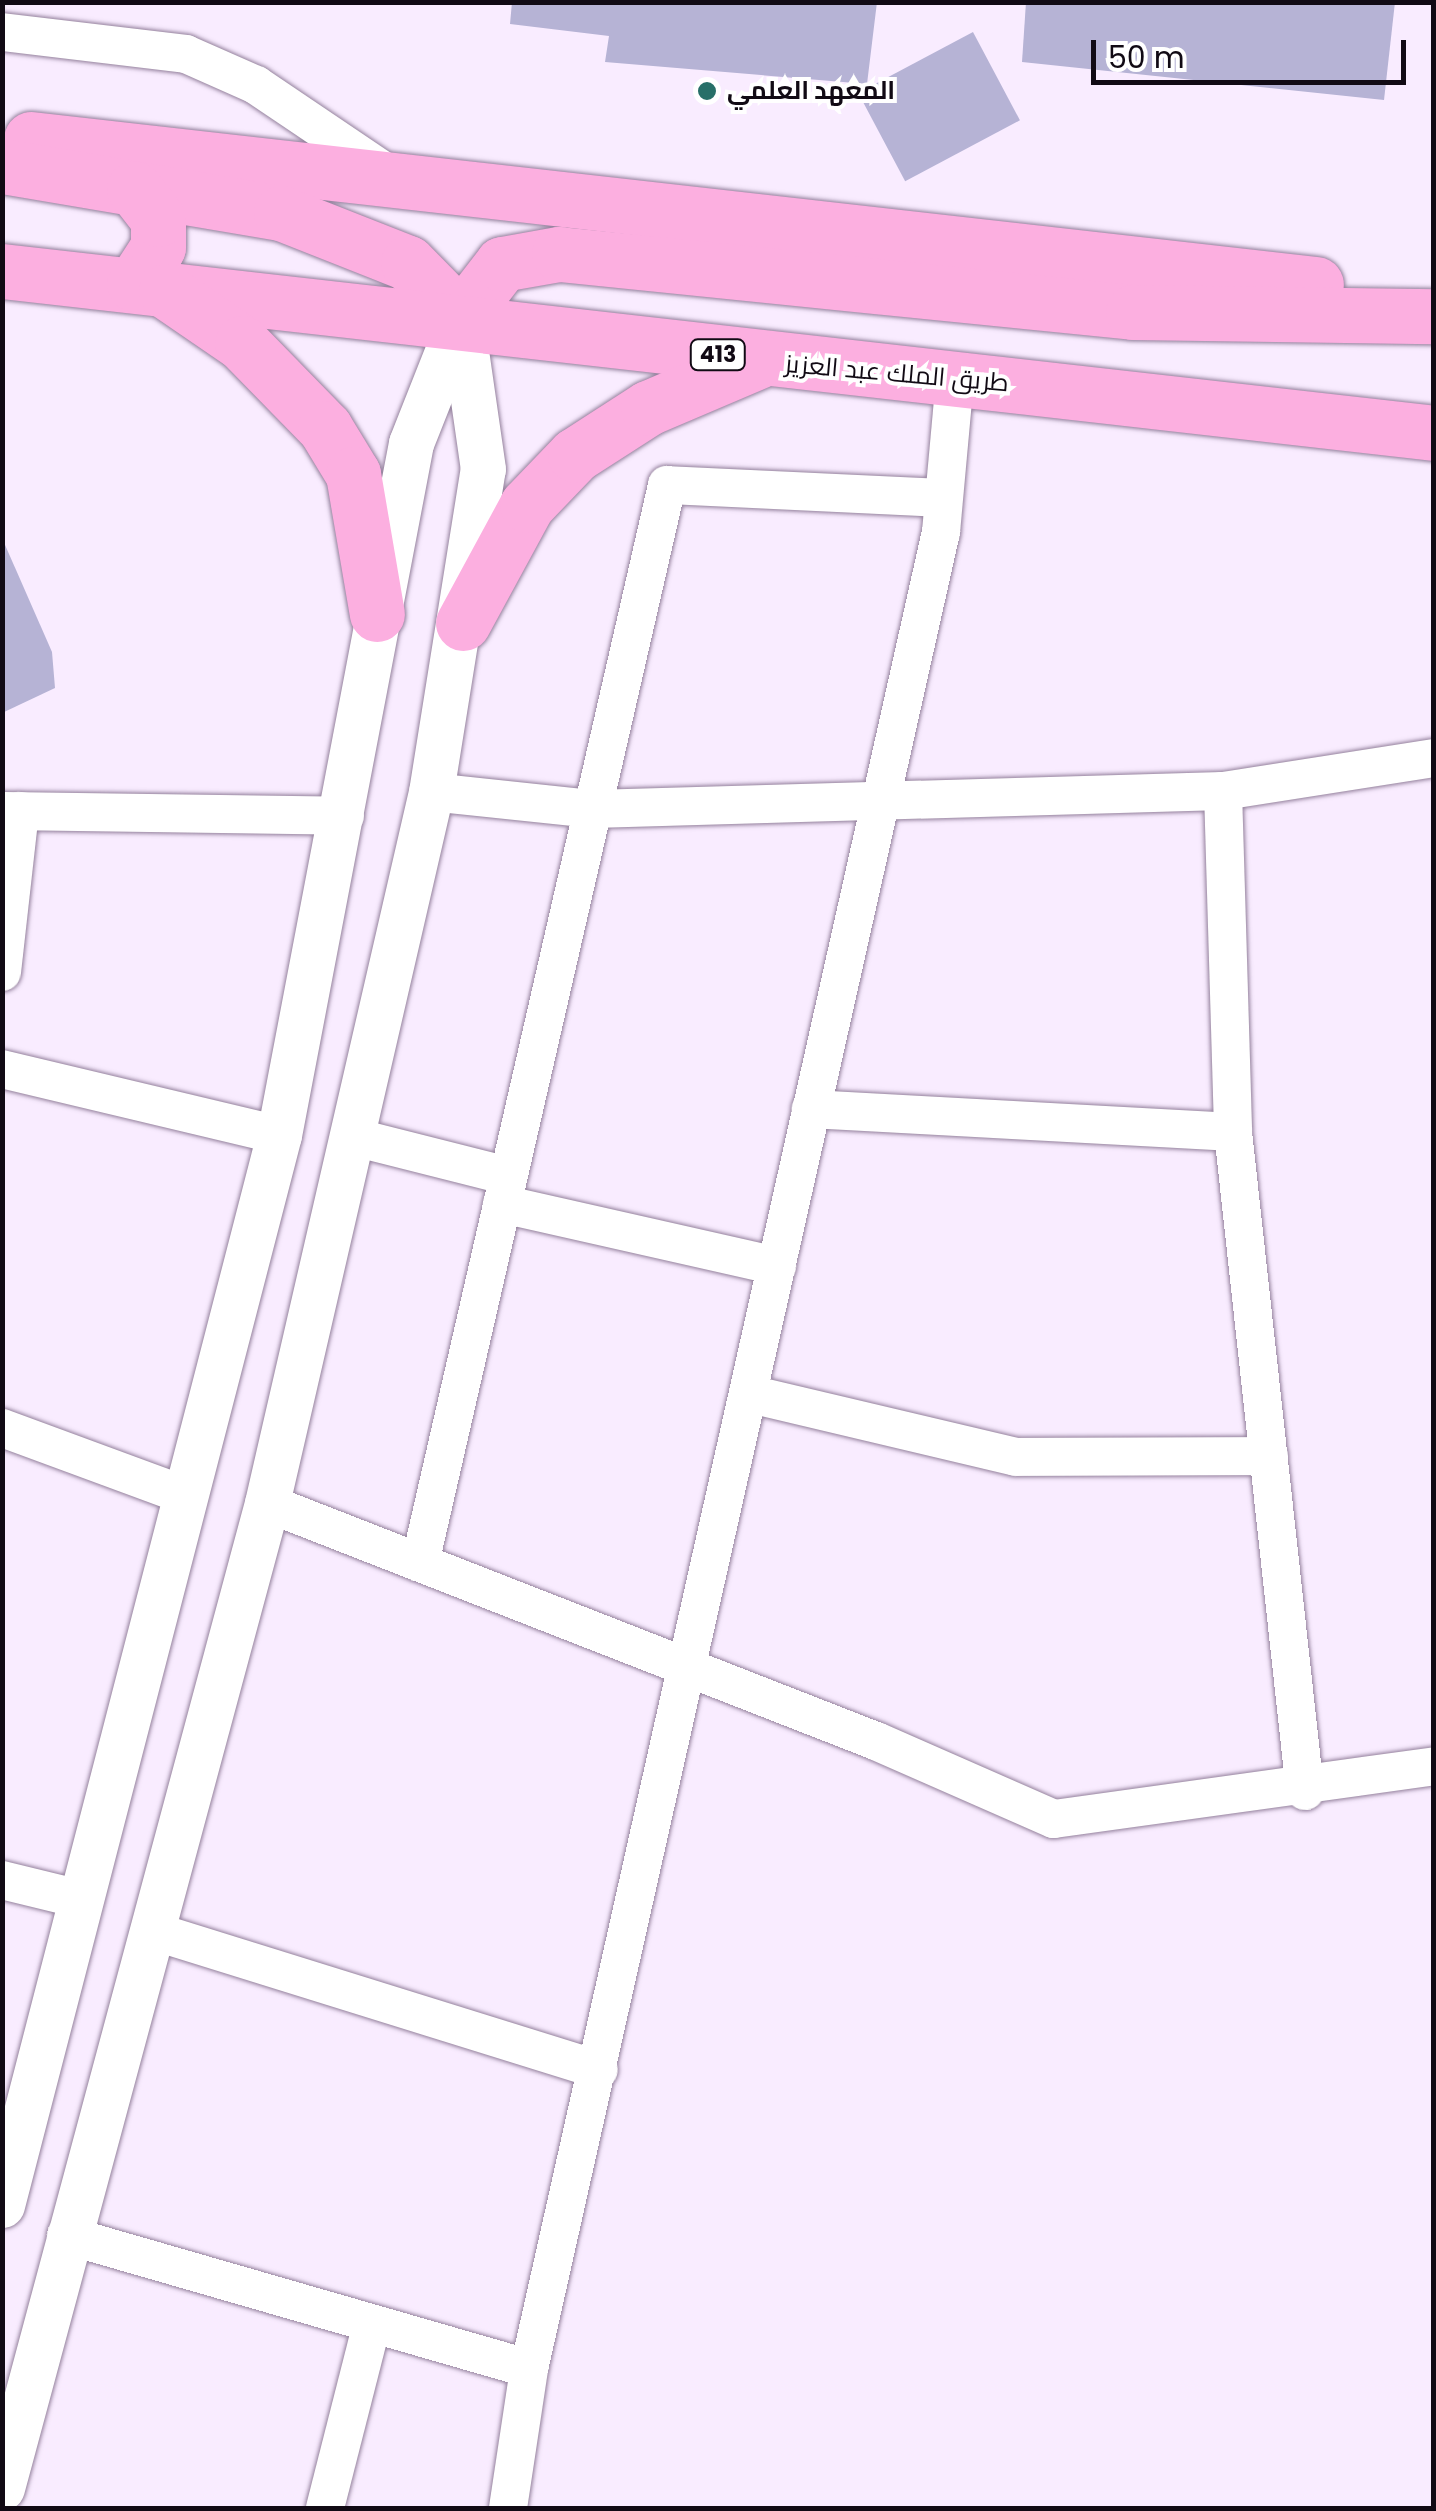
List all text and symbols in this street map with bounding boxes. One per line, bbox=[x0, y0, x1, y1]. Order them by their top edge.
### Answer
scale bar bbox=[1096, 20, 1411, 82]
text: 50 m bbox=[1108, 36, 1185, 79]
place label: المعهد العلمي bbox=[727, 76, 895, 106]
marker: المعهد العلمي bbox=[696, 80, 718, 102]
road number: 413 bbox=[688, 338, 748, 372]
street label: طريق الملك عبد العزيز bbox=[784, 349, 1010, 399]

